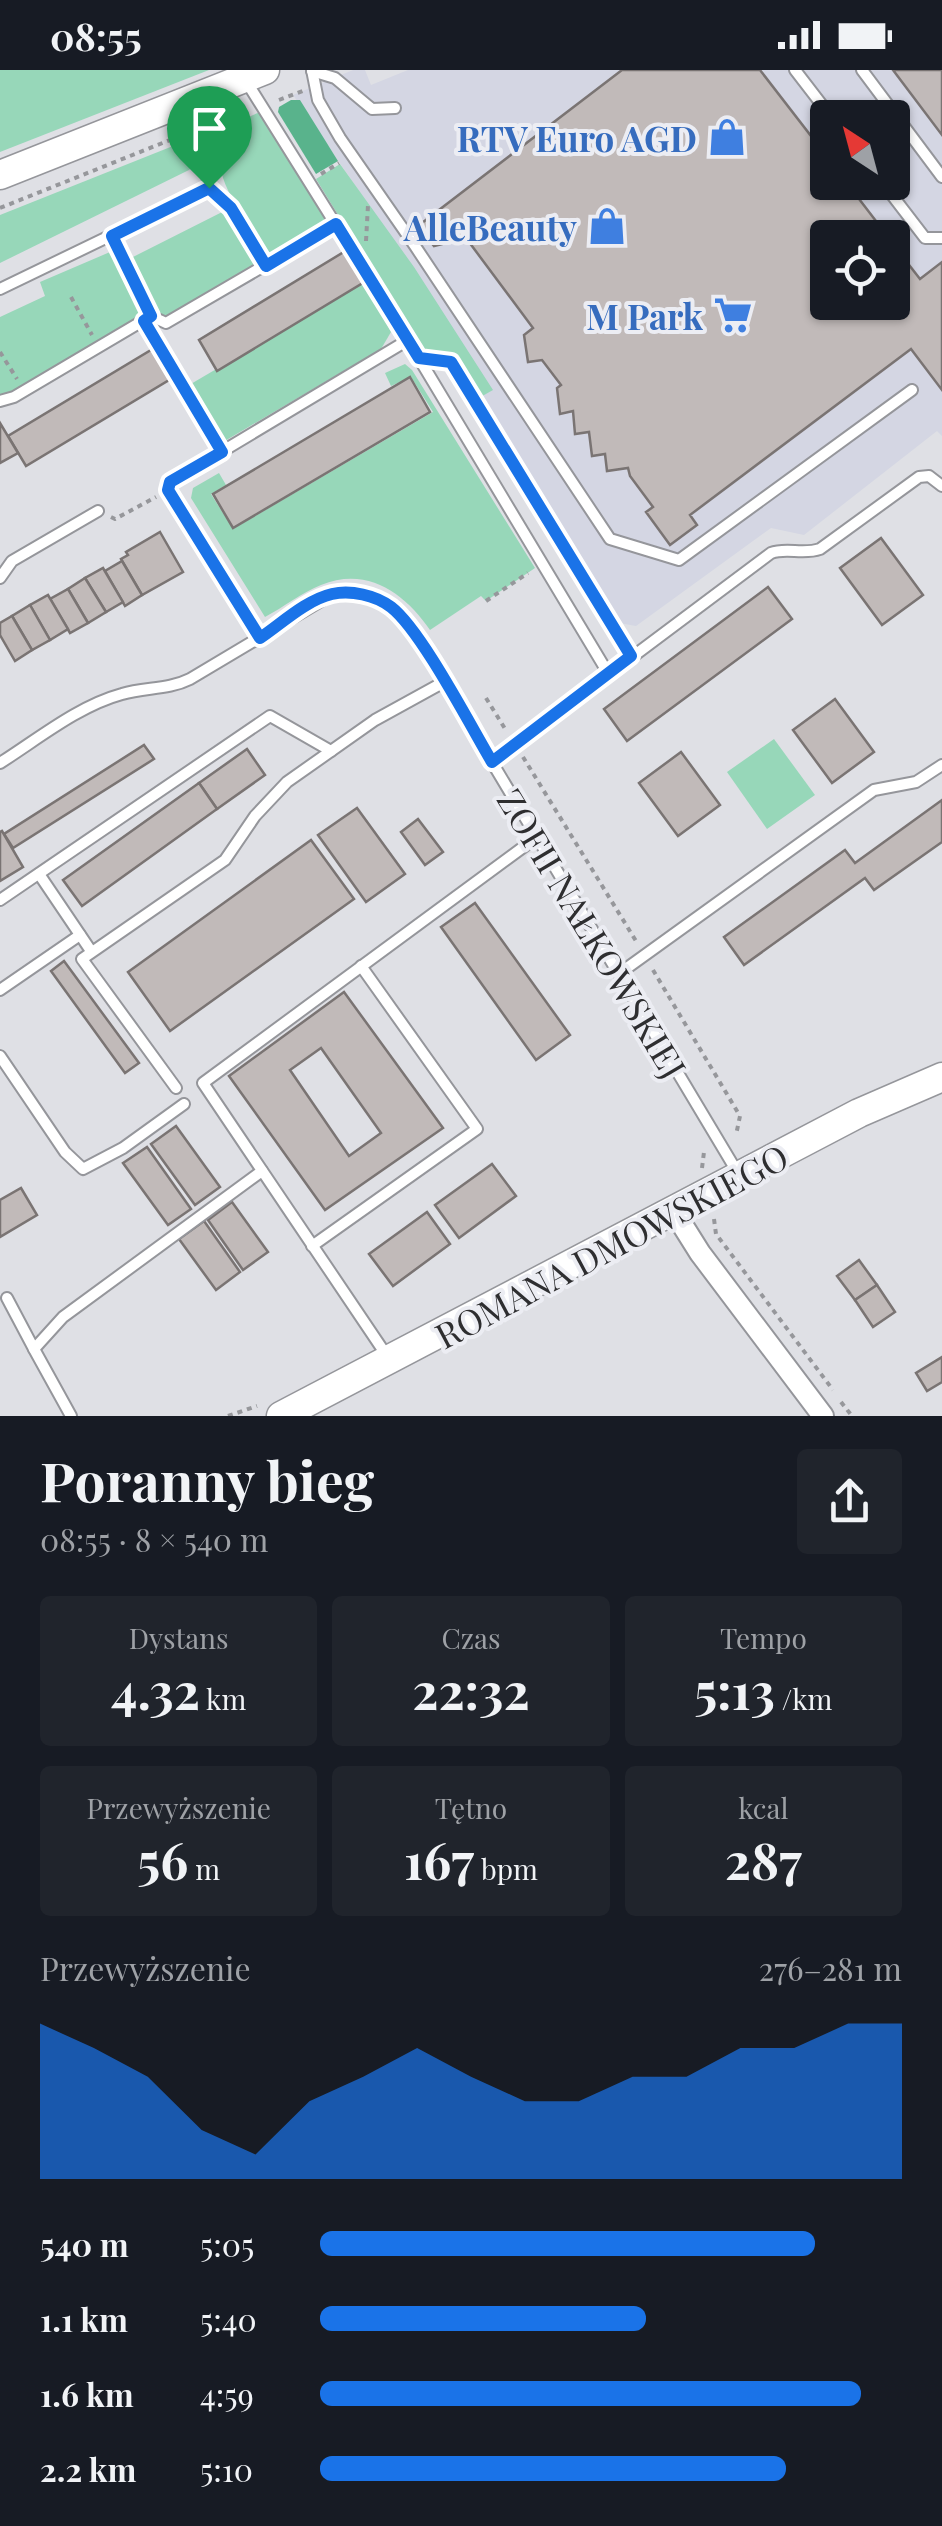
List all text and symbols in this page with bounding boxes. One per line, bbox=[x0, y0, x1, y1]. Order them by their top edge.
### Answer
text: 08:55 bbox=[50, 10, 142, 61]
pin bbox=[167, 86, 252, 189]
north arrow bbox=[810, 100, 910, 200]
map controls bbox=[810, 100, 910, 320]
icon: arrive bbox=[182, 101, 237, 156]
place label: RTV Euro AGD bbox=[457, 114, 697, 161]
shop icon: RTV Euro AGD bbox=[706, 116, 748, 158]
place label: AlleBeauty bbox=[403, 203, 577, 250]
shop icon: AlleBeauty bbox=[586, 205, 628, 247]
button: locate bbox=[810, 220, 910, 320]
place label: M Park bbox=[586, 292, 704, 339]
supermarket icon: M Park bbox=[712, 294, 754, 336]
street label: ZOFII NAŁKOWSKIEJ bbox=[488, 779, 698, 1087]
street label: ROMANA DMOWSKIEGO bbox=[426, 1132, 796, 1358]
text: Poranny bieg bbox=[40, 1442, 374, 1516]
button: share bbox=[797, 1449, 902, 1554]
text: 08:55 · 8 × 540 m bbox=[40, 1517, 268, 1560]
text: Dystans bbox=[129, 1619, 229, 1656]
text: Czas bbox=[441, 1619, 501, 1656]
text: Tempo bbox=[720, 1619, 807, 1656]
text: 4.32 bbox=[111, 1656, 200, 1723]
text: 22:32 bbox=[412, 1656, 530, 1723]
text: 5:13 bbox=[694, 1656, 775, 1723]
text: km bbox=[200, 1680, 246, 1717]
text: /km bbox=[775, 1680, 832, 1717]
text: Przewyższenie bbox=[87, 1789, 271, 1826]
text: Tętno bbox=[435, 1789, 507, 1826]
text: kcal bbox=[738, 1789, 788, 1826]
text: 56 bbox=[137, 1826, 188, 1893]
text: 167 bbox=[404, 1826, 474, 1893]
text: 287 bbox=[725, 1826, 802, 1893]
text: m bbox=[188, 1850, 220, 1887]
text: bpm bbox=[474, 1850, 538, 1887]
text: Przewyższenie bbox=[40, 1946, 251, 1989]
text: 276–281 m bbox=[759, 1946, 902, 1989]
text: 540 m bbox=[40, 2222, 129, 2265]
text: 5:05 bbox=[200, 2222, 254, 2265]
text: 1.1 km bbox=[40, 2297, 128, 2340]
text: 5:40 bbox=[200, 2297, 257, 2340]
text: 1.6 km bbox=[40, 2372, 134, 2415]
text: 4:59 bbox=[200, 2372, 254, 2415]
text: 2.2 km bbox=[40, 2447, 137, 2490]
text: 5:10 bbox=[200, 2447, 253, 2490]

